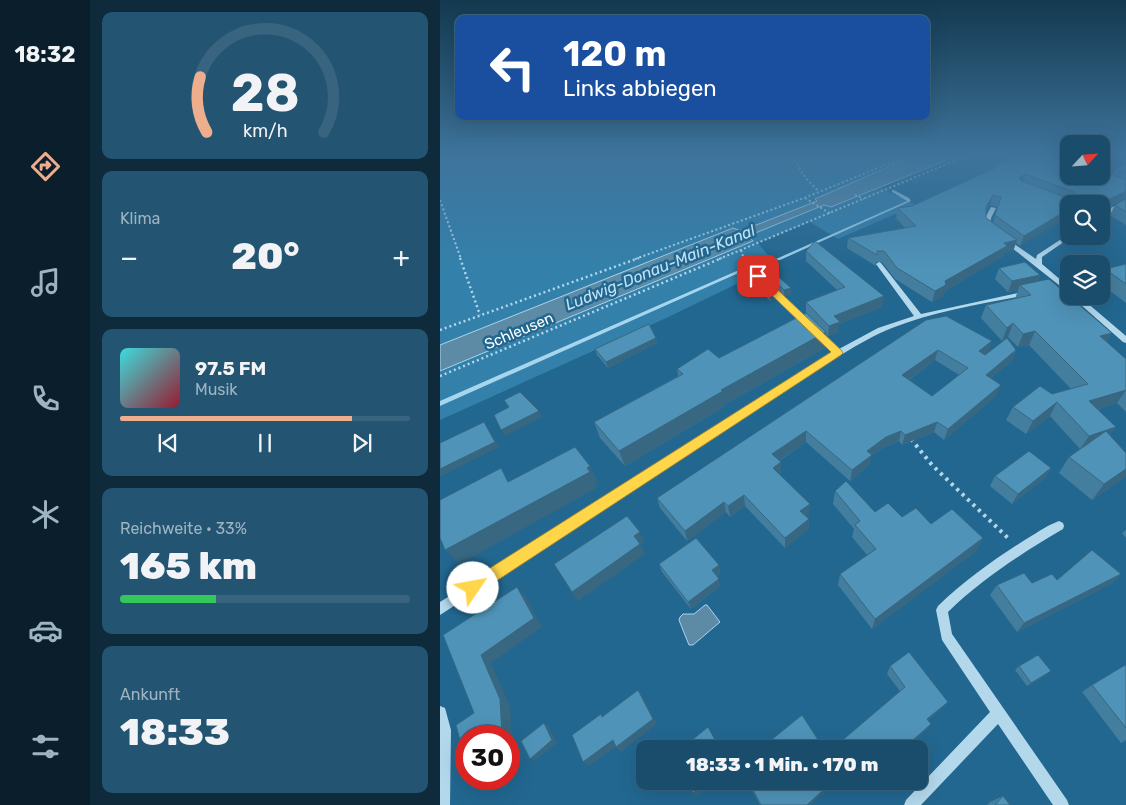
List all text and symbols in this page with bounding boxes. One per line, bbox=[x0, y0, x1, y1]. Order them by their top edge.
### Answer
text: 120 m bbox=[563, 33, 666, 75]
icon: left bbox=[480, 35, 545, 100]
text: 18:32 bbox=[14, 41, 76, 68]
text: 28 bbox=[230, 62, 300, 124]
text: Links abbiegen bbox=[563, 75, 717, 102]
text: km/h bbox=[243, 120, 287, 141]
north arrow bbox=[1060, 135, 1110, 185]
map controls bbox=[1060, 135, 1110, 305]
icon: directions bbox=[28, 149, 63, 184]
button: search bbox=[1060, 195, 1110, 245]
text: Klima bbox=[120, 209, 160, 228]
water label: Ludwig-Donau-Main-Kanal bbox=[562, 220, 759, 314]
text: 20° bbox=[231, 233, 300, 279]
text: − bbox=[120, 241, 138, 274]
text: + bbox=[393, 241, 410, 274]
pin bbox=[737, 255, 779, 297]
button: layers bbox=[1060, 255, 1110, 305]
icon: arrive bbox=[744, 262, 772, 290]
icon: music bbox=[28, 265, 63, 300]
street label: Schleusen bbox=[482, 308, 556, 354]
text: 97.5 FM bbox=[195, 357, 266, 380]
text: Musik bbox=[195, 380, 238, 399]
icon: phone bbox=[28, 381, 63, 416]
icon: previous bbox=[154, 429, 182, 457]
icon: pause bbox=[251, 429, 279, 457]
icon: next bbox=[348, 429, 376, 457]
icon: climate bbox=[28, 497, 63, 532]
text: Reichweite · 33% bbox=[120, 519, 247, 538]
text: 165 km bbox=[120, 543, 257, 589]
position arrow bbox=[446, 561, 498, 613]
icon: car bbox=[28, 613, 63, 648]
text: Ankunft bbox=[120, 685, 180, 704]
text: 18:33 bbox=[120, 709, 230, 755]
speed limit sign: 30 bbox=[455, 725, 520, 790]
icon: filters bbox=[28, 729, 63, 764]
text: 18:33 · 1 Min. · 170 m bbox=[686, 753, 878, 776]

